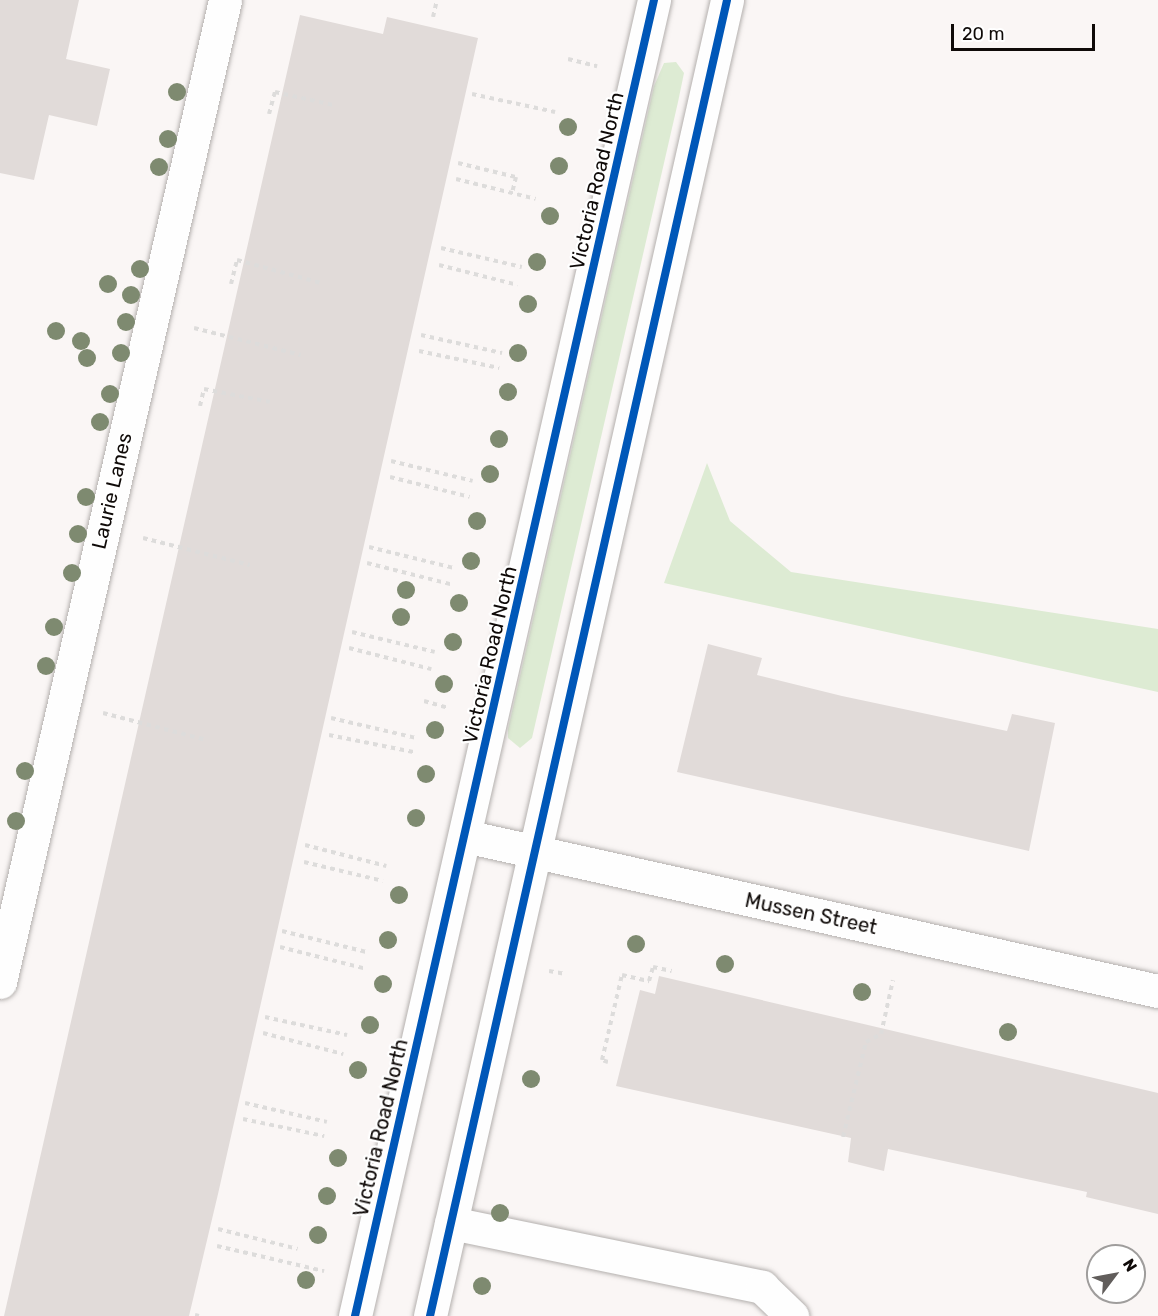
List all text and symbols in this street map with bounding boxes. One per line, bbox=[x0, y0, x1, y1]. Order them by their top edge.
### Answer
scale bar bbox=[954, 12, 1098, 50]
text: 20 m bbox=[962, 23, 1004, 45]
street label: Victoria Road North bbox=[565, 90, 629, 272]
street label: Laurie Lanes bbox=[87, 430, 137, 552]
street label: Victoria Road North bbox=[458, 564, 522, 746]
street label: Mussen Street bbox=[743, 888, 879, 940]
street label: Victoria Road North bbox=[349, 1037, 413, 1219]
north arrow bbox=[1086, 1244, 1146, 1304]
text: N bbox=[1119, 1255, 1141, 1275]

